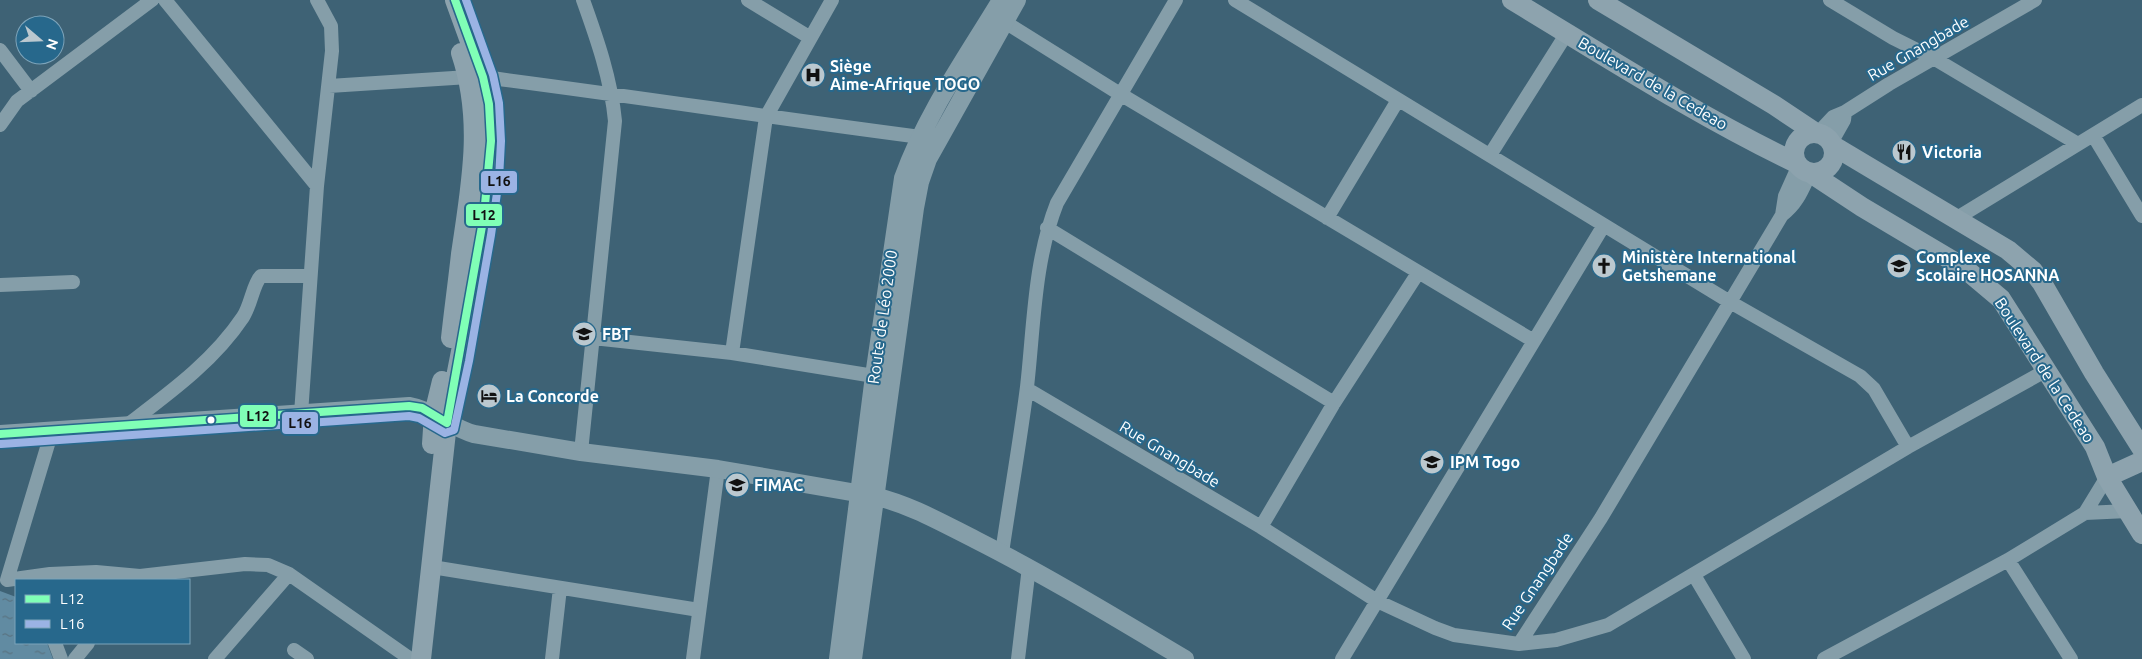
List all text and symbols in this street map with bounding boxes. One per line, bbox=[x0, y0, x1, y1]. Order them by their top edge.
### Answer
street label: Rue Gnangbade bbox=[1864, 12, 1972, 84]
north arrow bbox=[15, 15, 65, 65]
street label: Boulevard de la Cedeao bbox=[1575, 33, 1731, 133]
text: N bbox=[43, 37, 62, 52]
place label: Siège Aime-Afrique TOGO bbox=[830, 57, 980, 93]
hospital icon: Siège Aime-Afrique TOGO bbox=[800, 62, 826, 88]
restaurant icon: Victoria bbox=[1891, 139, 1917, 165]
place label: Victoria bbox=[1922, 143, 1982, 161]
line badge: L16 bbox=[480, 170, 518, 194]
text: L16 bbox=[487, 173, 511, 189]
line badge: L12 bbox=[465, 203, 503, 227]
text: L12 bbox=[472, 207, 496, 223]
place label: Ministère International Getshemane bbox=[1622, 248, 1796, 284]
place label: Complexe Scolaire HOSANNA bbox=[1916, 248, 2060, 284]
street label: Route de Léo 2000 bbox=[864, 249, 900, 385]
church icon: Ministère International Getshemane bbox=[1591, 253, 1617, 279]
school or university icon: Complexe Scolaire HOSANNA bbox=[1886, 253, 1912, 279]
street label: Boulevard de la Cedeao bbox=[1991, 294, 2099, 446]
school or university icon: FBT bbox=[571, 321, 597, 347]
place label: FBT bbox=[602, 325, 631, 343]
hotel icon: La Concorde bbox=[476, 383, 502, 409]
place label: La Concorde bbox=[506, 387, 599, 405]
line badge: L12 bbox=[239, 404, 277, 428]
text: L12 bbox=[246, 408, 270, 424]
line badge: L16 bbox=[281, 411, 319, 435]
unlabelled marker bbox=[206, 415, 216, 425]
text: L16 bbox=[288, 415, 312, 431]
street label: Rue Gnangbade bbox=[1117, 417, 1223, 491]
school or university icon: IPM Togo bbox=[1419, 449, 1445, 475]
place label: IPM Togo bbox=[1450, 453, 1520, 471]
school or university icon: FIMAC bbox=[724, 472, 750, 498]
place label: FIMAC bbox=[754, 476, 803, 494]
street label: Rue Gnangbade bbox=[1498, 529, 1576, 633]
legend bbox=[15, 579, 190, 644]
text: L12 bbox=[60, 590, 85, 607]
text: L16 bbox=[60, 615, 85, 632]

